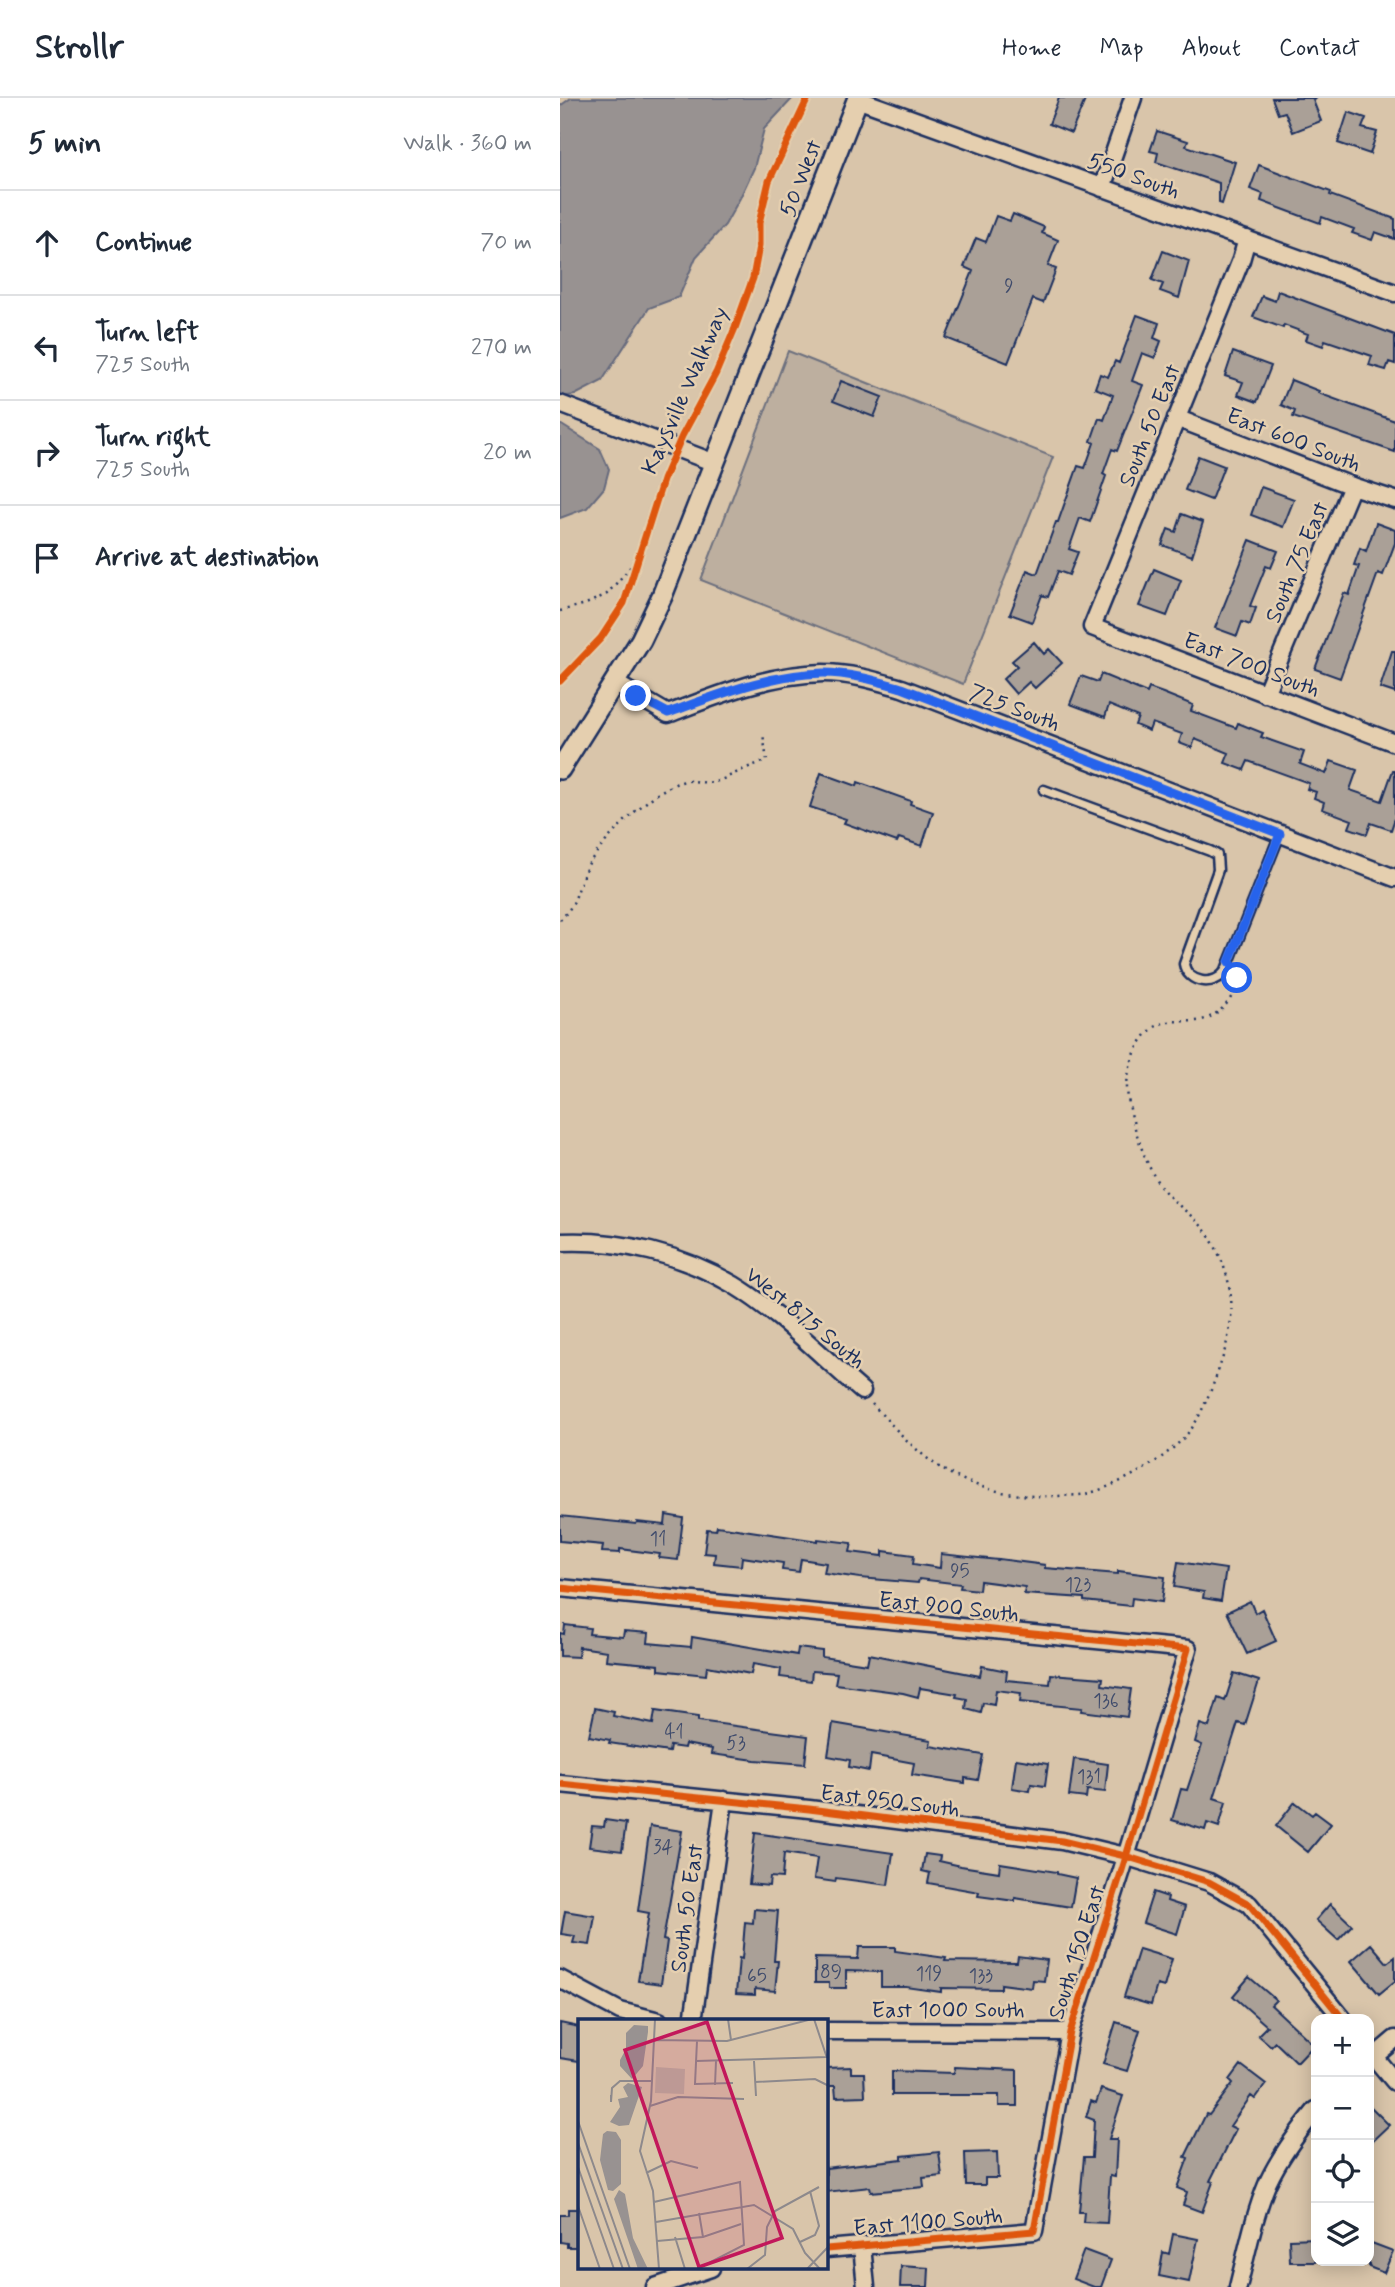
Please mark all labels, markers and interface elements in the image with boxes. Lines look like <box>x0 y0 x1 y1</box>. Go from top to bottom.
text: Strollr <box>35 26 124 70</box>
text: Home <box>1002 33 1062 64</box>
text: Map <box>1100 33 1144 64</box>
text: About <box>1182 33 1241 64</box>
text: Contact <box>1279 33 1360 64</box>
text: 5 min <box>28 124 102 163</box>
text: Walk · 360 m <box>403 129 532 159</box>
street label: 50 West <box>773 136 830 222</box>
street label: 550 South <box>1083 146 1184 207</box>
icon: ahead <box>28 224 66 262</box>
text: Continue <box>95 226 192 260</box>
text: 70 m <box>480 228 532 258</box>
house number: 9 <box>1004 274 1014 299</box>
street label: Kaysville Walkway <box>635 302 736 479</box>
text: Turn left <box>95 316 199 350</box>
icon: left <box>28 329 66 367</box>
text: 270 m <box>471 333 532 363</box>
text: 725 South <box>95 350 190 380</box>
street label: South 50 East <box>1113 360 1189 492</box>
street label: East 600 South <box>1222 401 1365 480</box>
text: Turn right <box>95 421 211 455</box>
icon: right <box>28 434 66 472</box>
text: 20 m <box>483 438 532 468</box>
text: 725 South <box>95 455 190 485</box>
street label: South 75 East <box>1259 497 1337 628</box>
icon: arrive <box>28 539 66 577</box>
text: Arrive at destination <box>95 541 319 575</box>
street label: East 700 South <box>1179 626 1324 706</box>
street label: 725 South <box>965 678 1064 740</box>
route end <box>620 680 651 711</box>
route start <box>1221 962 1252 993</box>
street label: West 875 South <box>738 1261 871 1376</box>
house number: 11 <box>650 1527 666 1552</box>
house number: 95 <box>950 1559 970 1584</box>
house number: 123 <box>1065 1573 1091 1598</box>
street label: East 900 South <box>877 1586 1021 1630</box>
house number: 136 <box>1093 1689 1119 1714</box>
house number: 41 <box>664 1720 684 1745</box>
house number: 53 <box>726 1731 746 1756</box>
house number: 131 <box>1077 1765 1101 1790</box>
street label: East 950 South <box>818 1779 961 1825</box>
house number: 34 <box>653 1835 673 1860</box>
street label: South 50 East <box>664 1842 712 1975</box>
street label: South 150 East <box>1042 1882 1114 2024</box>
house number: 89 <box>820 1960 842 1985</box>
house number: 119 <box>916 1962 942 1987</box>
house number: 65 <box>747 1964 767 1989</box>
house number: 133 <box>969 1964 993 1989</box>
street label: East 1000 South <box>871 1996 1025 2026</box>
map controls <box>1311 2014 1374 2266</box>
button: + <box>1311 2014 1374 2077</box>
inset map <box>578 2019 828 2270</box>
button: − <box>1311 2077 1374 2140</box>
button: locate <box>1311 2140 1374 2203</box>
street label: East 1100 South <box>852 2202 1004 2244</box>
button: layers <box>1311 2203 1374 2266</box>

